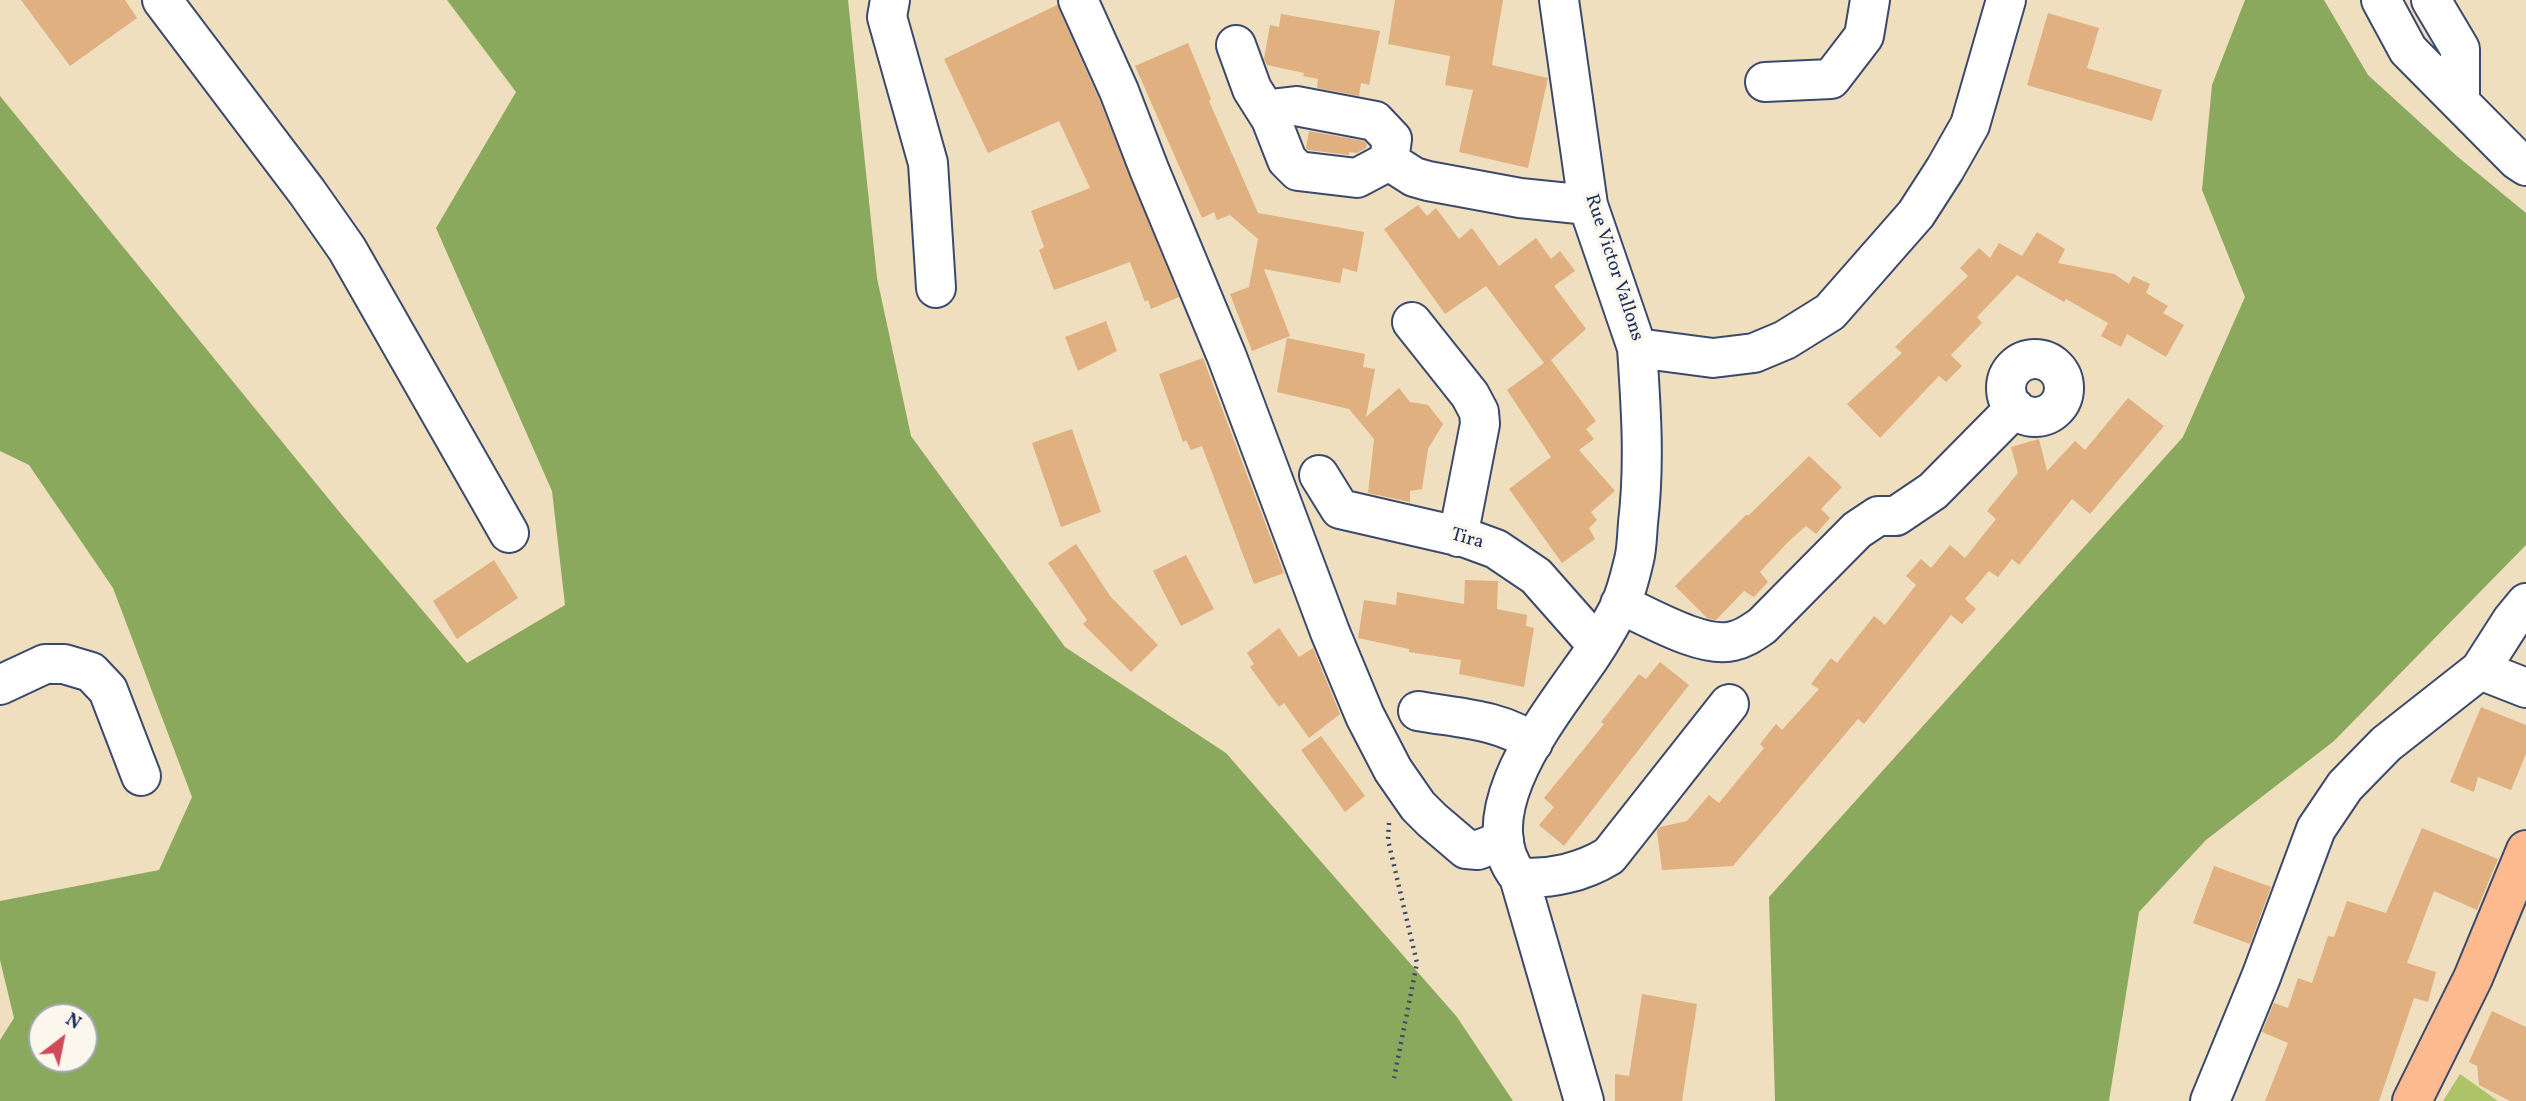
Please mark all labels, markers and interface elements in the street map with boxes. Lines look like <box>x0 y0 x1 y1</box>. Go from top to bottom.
street label: Rue Victor Vallons <box>1579 192 1647 344</box>
street label: Tira <box>1448 524 1486 556</box>
north arrow <box>28 1003 98 1073</box>
text: N <box>60 1007 86 1037</box>

